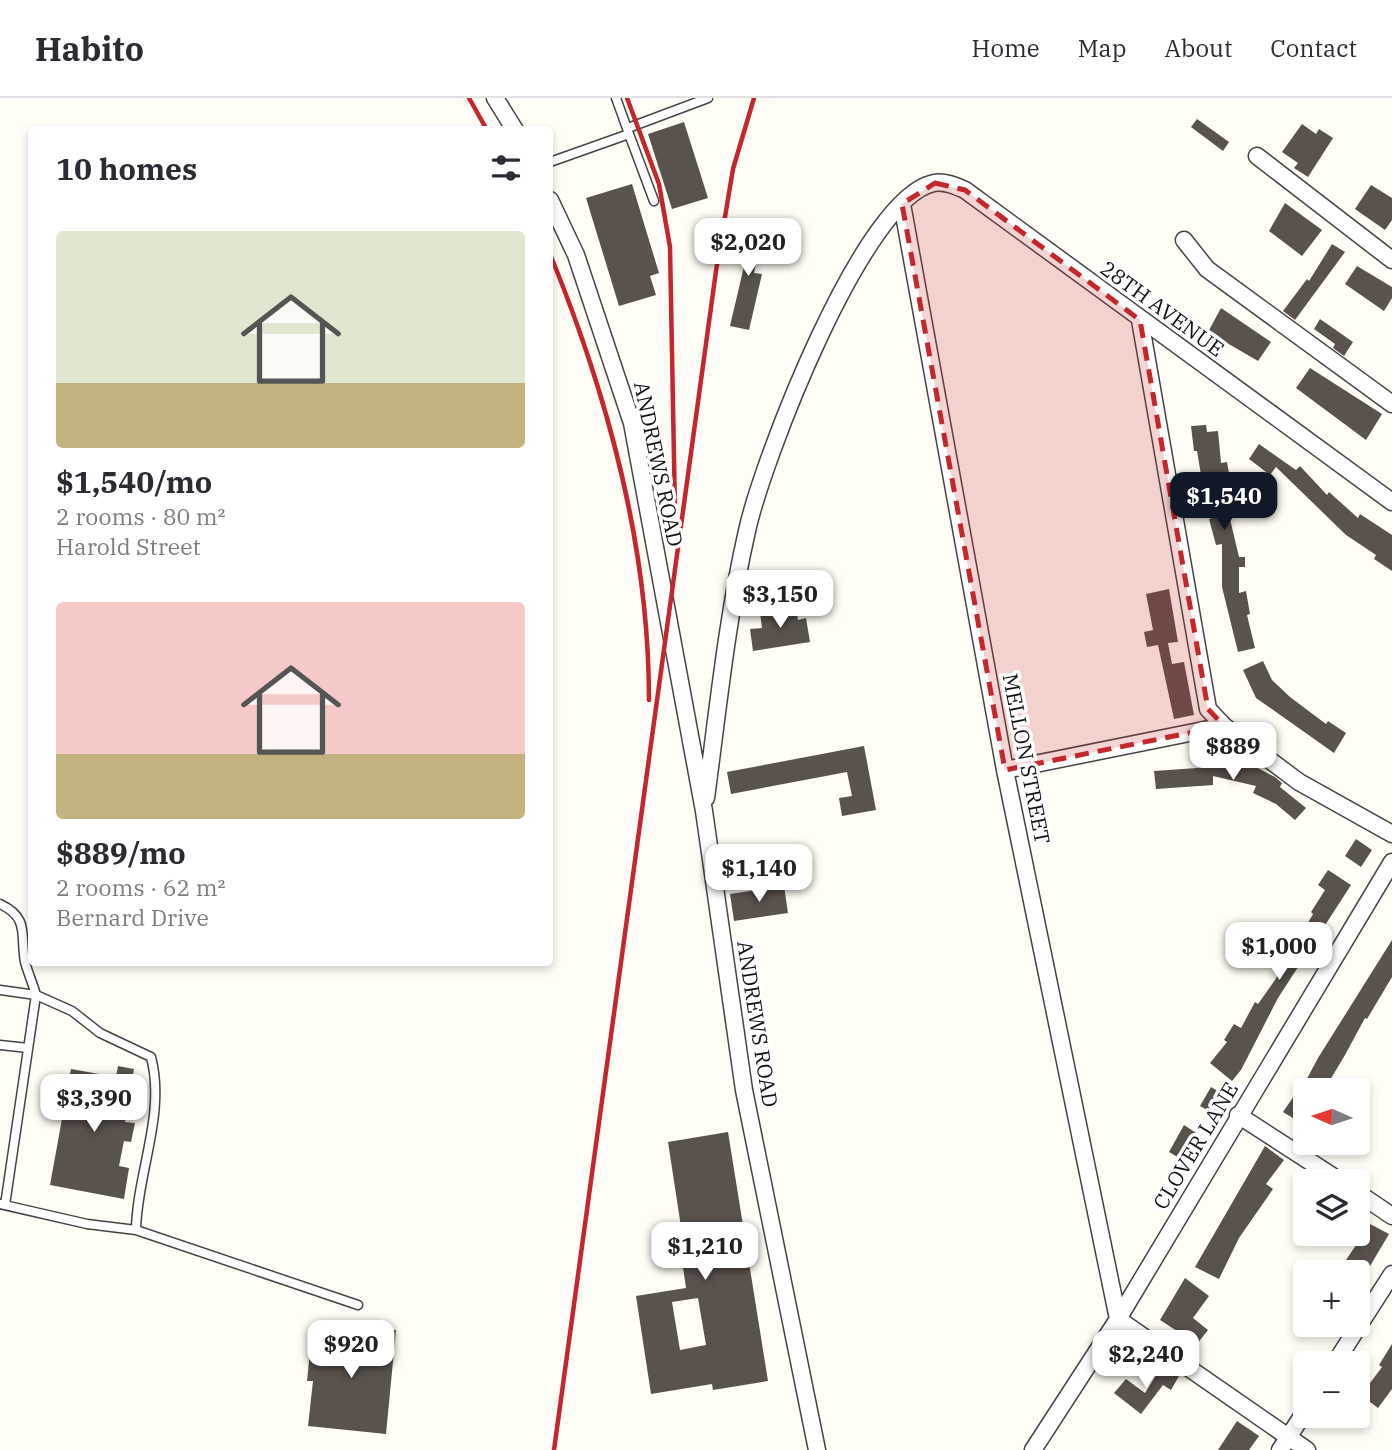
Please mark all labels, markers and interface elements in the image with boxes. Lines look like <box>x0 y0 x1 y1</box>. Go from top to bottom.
text: Habito <box>35 27 144 70</box>
text: Home <box>972 32 1040 64</box>
text: Map <box>1078 32 1126 64</box>
text: About <box>1164 32 1232 64</box>
text: Contact <box>1270 32 1357 64</box>
text: 10 homes <box>56 149 197 188</box>
icon: filters <box>487 149 525 187</box>
pin: $2,020 <box>691 218 805 278</box>
text: $2,020 <box>710 226 786 256</box>
street label: 28TH AVENUE <box>1095 254 1230 363</box>
icon: home <box>228 276 354 402</box>
street label: ANDREWS ROAD <box>628 379 690 549</box>
text: $1,540/mo <box>56 462 212 501</box>
pin: $1,540 <box>1167 472 1281 532</box>
text: $1,540 <box>1186 480 1262 510</box>
text: 2 rooms · 80 m² <box>56 501 226 531</box>
text: Harold Street <box>56 531 201 561</box>
pin: $3,150 <box>723 570 837 630</box>
text: $3,150 <box>742 578 818 608</box>
icon: home <box>228 647 354 773</box>
street label: MELLON STREET <box>997 671 1057 846</box>
pin: $889 <box>1192 722 1274 782</box>
text: $889 <box>1205 730 1261 760</box>
text: $889/mo <box>56 833 186 872</box>
pin: $1,140 <box>702 844 816 904</box>
text: $1,140 <box>721 852 797 882</box>
text: 2 rooms · 62 m² <box>56 872 226 902</box>
text: Bernard Drive <box>56 902 209 932</box>
pin: $1,000 <box>1222 922 1336 982</box>
text: $1,000 <box>1241 930 1317 960</box>
street label: ANDREWS ROAD <box>731 939 785 1109</box>
pin: $3,390 <box>37 1074 151 1134</box>
street label: CLOVER LANE <box>1146 1077 1244 1214</box>
north arrow <box>1293 1078 1370 1155</box>
map controls <box>1293 1078 1370 1428</box>
text: $3,390 <box>56 1082 132 1112</box>
button: layers <box>1293 1169 1370 1246</box>
pin: $1,210 <box>648 1222 762 1282</box>
text: $1,210 <box>667 1230 743 1260</box>
button: + <box>1293 1260 1370 1337</box>
pin: $920 <box>310 1320 392 1380</box>
text: $920 <box>323 1328 379 1358</box>
pin: $2,240 <box>1089 1330 1203 1390</box>
text: $2,240 <box>1108 1338 1184 1368</box>
button: − <box>1293 1351 1370 1428</box>

